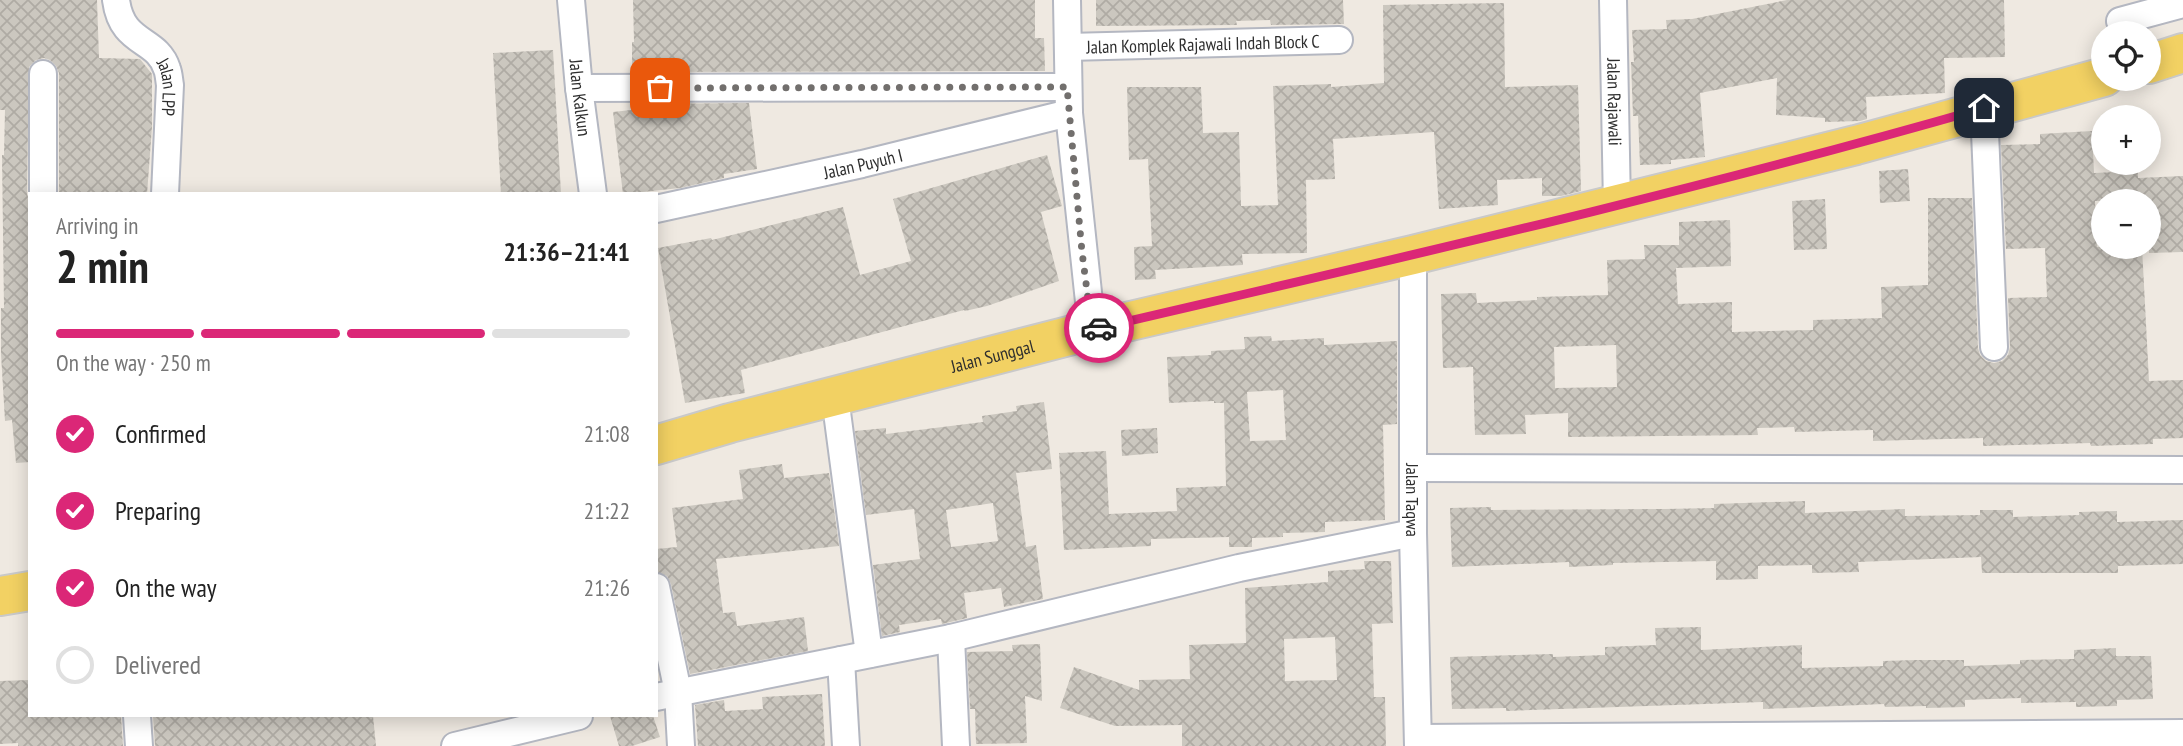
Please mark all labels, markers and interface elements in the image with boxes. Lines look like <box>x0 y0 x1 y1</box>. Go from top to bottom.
map controls <box>2091 21 2161 259</box>
button: locate <box>2091 21 2161 91</box>
street label: Jalan Komplek Rajawali Indah Block C <box>1085 29 1320 58</box>
street label: Jalan LPP <box>152 52 182 117</box>
street label: Jalan Kalkun <box>565 57 597 137</box>
street label: Jalan Rajawali <box>1603 57 1627 146</box>
pin <box>630 58 690 118</box>
icon: bag <box>641 69 679 107</box>
pin <box>1954 78 2014 138</box>
icon: home <box>1965 89 2003 127</box>
button: + <box>2091 105 2161 175</box>
street label: Jalan Puyuh I <box>820 143 905 184</box>
button: − <box>2091 189 2161 259</box>
text: Arriving in <box>56 211 138 240</box>
text: 21:36–21:41 <box>503 235 630 268</box>
text: 2 min <box>56 236 149 296</box>
courier <box>1064 293 1134 363</box>
icon: car <box>1080 309 1118 347</box>
street label: Jalan Sunggal <box>947 334 1037 378</box>
text: On the way · 250 m <box>56 348 211 377</box>
icon: check <box>56 415 94 453</box>
text: Confirmed <box>115 417 206 450</box>
text: 21:08 <box>584 419 630 448</box>
street label: Jalan Taqwa <box>1401 462 1425 537</box>
icon: check <box>56 492 94 530</box>
text: Preparing <box>115 494 201 527</box>
text: 21:22 <box>584 496 630 525</box>
icon: check <box>56 569 94 607</box>
text: On the way <box>115 571 217 604</box>
text: 21:26 <box>584 573 630 602</box>
text: Delivered <box>115 648 201 681</box>

